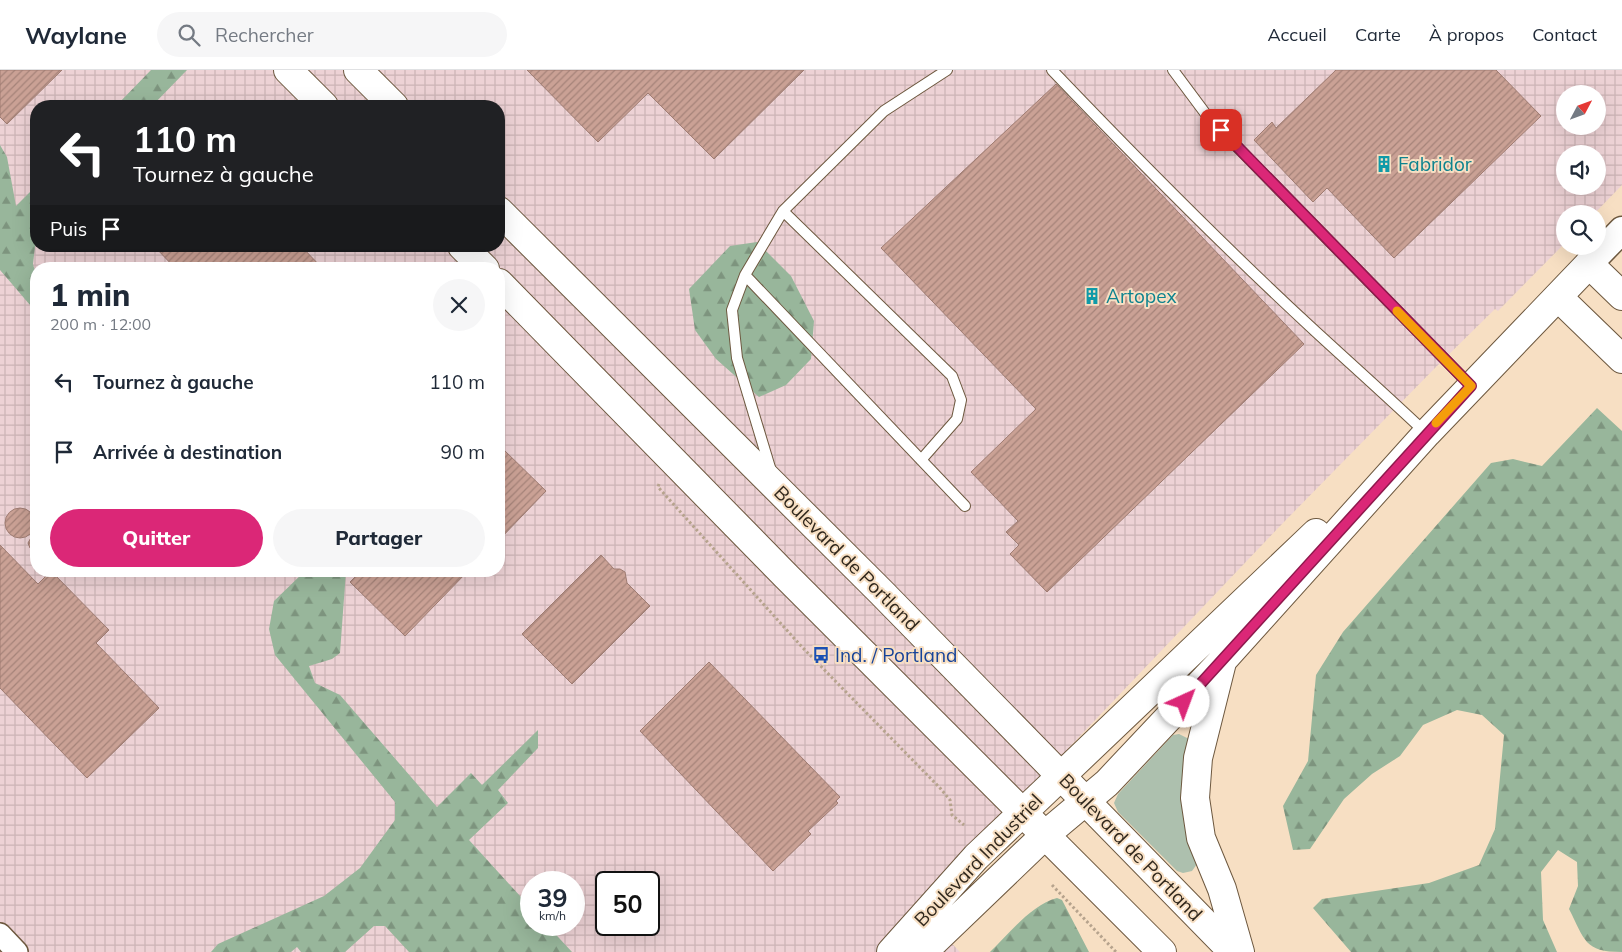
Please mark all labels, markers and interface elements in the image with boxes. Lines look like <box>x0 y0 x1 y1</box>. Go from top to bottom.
search box <box>157 12 507 57</box>
text: Waylane <box>25 20 127 50</box>
icon: search <box>175 21 203 49</box>
text: Rechercher <box>215 23 314 47</box>
text: Accueil <box>1267 23 1327 46</box>
text: Carte <box>1355 23 1401 46</box>
text: À propos <box>1429 23 1504 46</box>
text: Contact <box>1532 23 1597 46</box>
north arrow <box>1556 85 1606 135</box>
map controls <box>1556 85 1606 255</box>
pin <box>1200 109 1242 151</box>
icon: arrive <box>1207 116 1235 144</box>
text: 110 m <box>133 117 237 161</box>
icon: left <box>50 120 115 185</box>
button: sound <box>1556 145 1606 195</box>
place label: Fabridor <box>1398 152 1472 176</box>
building icon: Fabridor <box>1374 154 1394 174</box>
text: Tournez à gauche <box>133 160 314 188</box>
button: search <box>1556 205 1606 255</box>
icon: arrive <box>97 215 125 243</box>
text: Puis <box>50 217 87 241</box>
text: 1 min <box>50 276 130 314</box>
button: close <box>433 279 485 331</box>
place label: Artopex <box>1106 284 1177 308</box>
building icon: Artopex <box>1082 286 1102 306</box>
text: 200 m · 12:00 <box>50 314 151 334</box>
icon: left <box>50 368 78 396</box>
text: Tournez à gauche <box>93 370 254 394</box>
text: 110 m <box>429 370 485 394</box>
icon: arrive <box>50 438 78 466</box>
text: Arrivée à destination <box>93 440 282 464</box>
text: 90 m <box>441 440 485 464</box>
street label: Boulevard de Portland <box>769 480 925 636</box>
button: Quitter <box>50 509 263 567</box>
button: Partager <box>273 509 485 567</box>
place label: Ind. / Portland <box>835 643 957 667</box>
bus stop icon: Ind. / Portland <box>811 645 831 665</box>
position arrow <box>1157 675 1209 727</box>
street label: Boulevard de Portland <box>1054 768 1208 926</box>
street label: Boulevard Industriel <box>909 789 1047 931</box>
speed limit sign: 50 <box>595 871 660 936</box>
text: 39 <box>537 882 568 913</box>
text: km/h <box>539 908 566 923</box>

